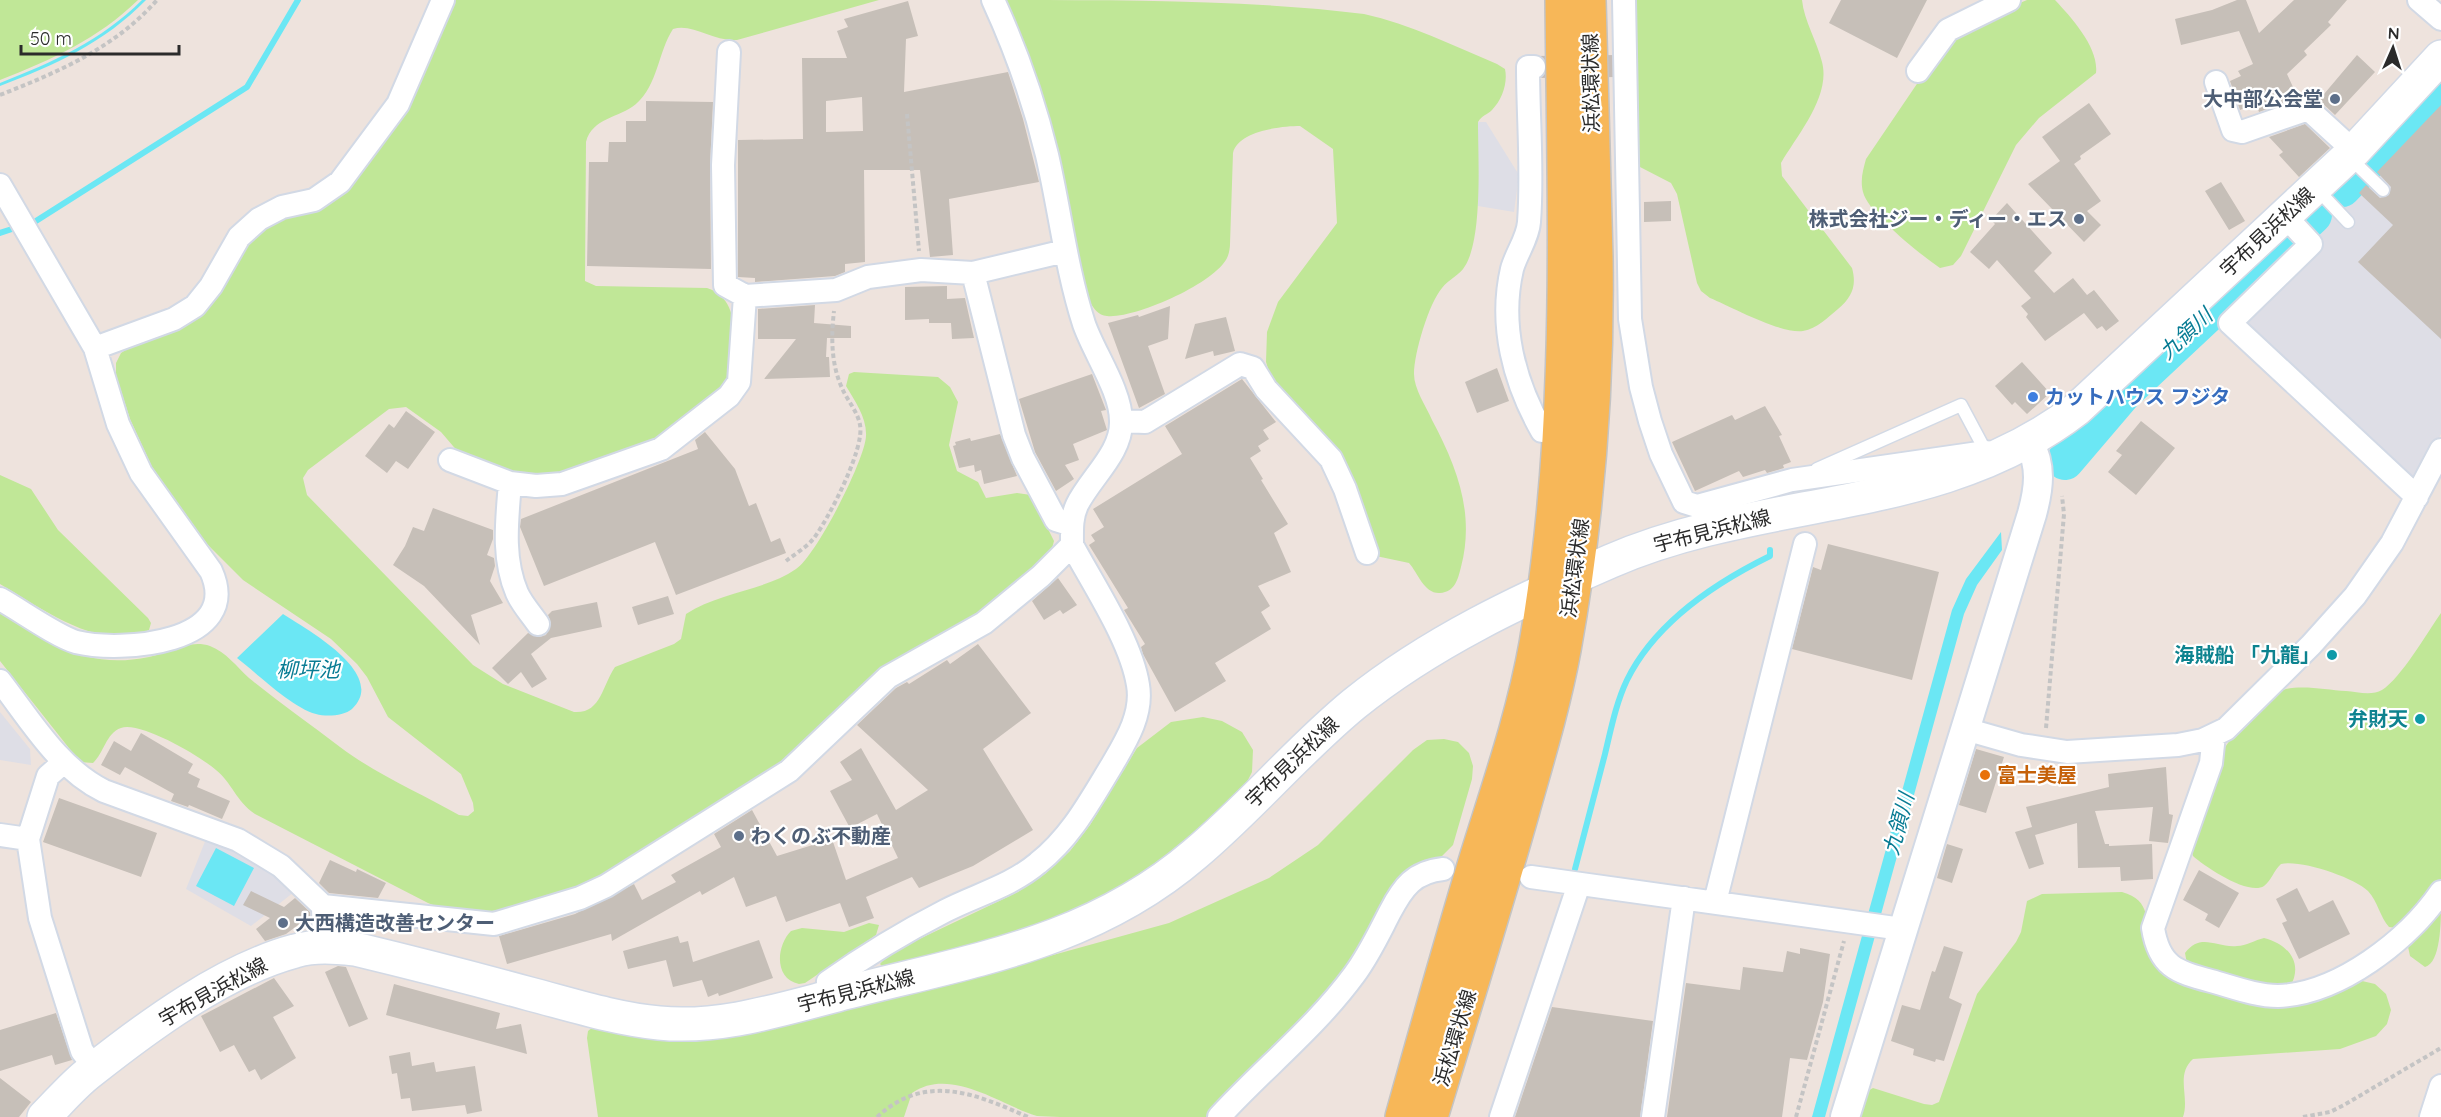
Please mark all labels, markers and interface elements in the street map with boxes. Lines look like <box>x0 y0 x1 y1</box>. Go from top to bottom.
scale bar <box>21 18 178 56</box>
north arrow <box>2363 18 2423 78</box>
text: N <box>2387 23 2400 43</box>
text: 50 m <box>30 27 72 50</box>
street label: 浜松環状線 <box>1577 33 1604 133</box>
place label: 大中部公会堂 <box>2203 86 2323 111</box>
marker: 大中部公会堂 <box>2328 92 2342 106</box>
street label: 宇布見浜松線 <box>2214 182 2319 282</box>
place label: 株式会社ジー・ディー・エス <box>1808 206 2067 231</box>
marker: 株式会社ジー・ディー・エス <box>2072 212 2086 226</box>
water label: 九領川 <box>2153 301 2219 364</box>
place label: カットハウス フジタ <box>2045 384 2230 409</box>
marker: カットハウス フジタ <box>2026 390 2040 404</box>
street label: 宇布見浜松線 <box>1651 504 1773 557</box>
street label: 浜松環状線 <box>1555 517 1594 619</box>
place label: 海賊船 「九龍」 <box>2174 642 2320 667</box>
marker: 海賊船 「九龍」 <box>2325 648 2339 662</box>
water label: 柳坪池 <box>277 656 341 682</box>
place label: 弁財天 <box>2348 706 2408 731</box>
street label: 宇布見浜松線 <box>1240 711 1343 812</box>
marker: 弁財天 <box>2413 712 2427 726</box>
place label: 富士美屋 <box>1997 762 2077 787</box>
marker: 富士美屋 <box>1978 768 1992 782</box>
water label: 九領川 <box>1877 788 1919 858</box>
place label: わくのぶ不動産 <box>751 823 891 848</box>
marker: わくのぶ不動産 <box>732 829 746 843</box>
place label: 大西構造改善センター <box>295 910 495 935</box>
marker: 大西構造改善センター <box>276 916 290 930</box>
street label: 宇布見浜松線 <box>154 952 271 1032</box>
street label: 宇布見浜松線 <box>795 964 917 1017</box>
street label: 浜松環状線 <box>1428 986 1481 1089</box>

